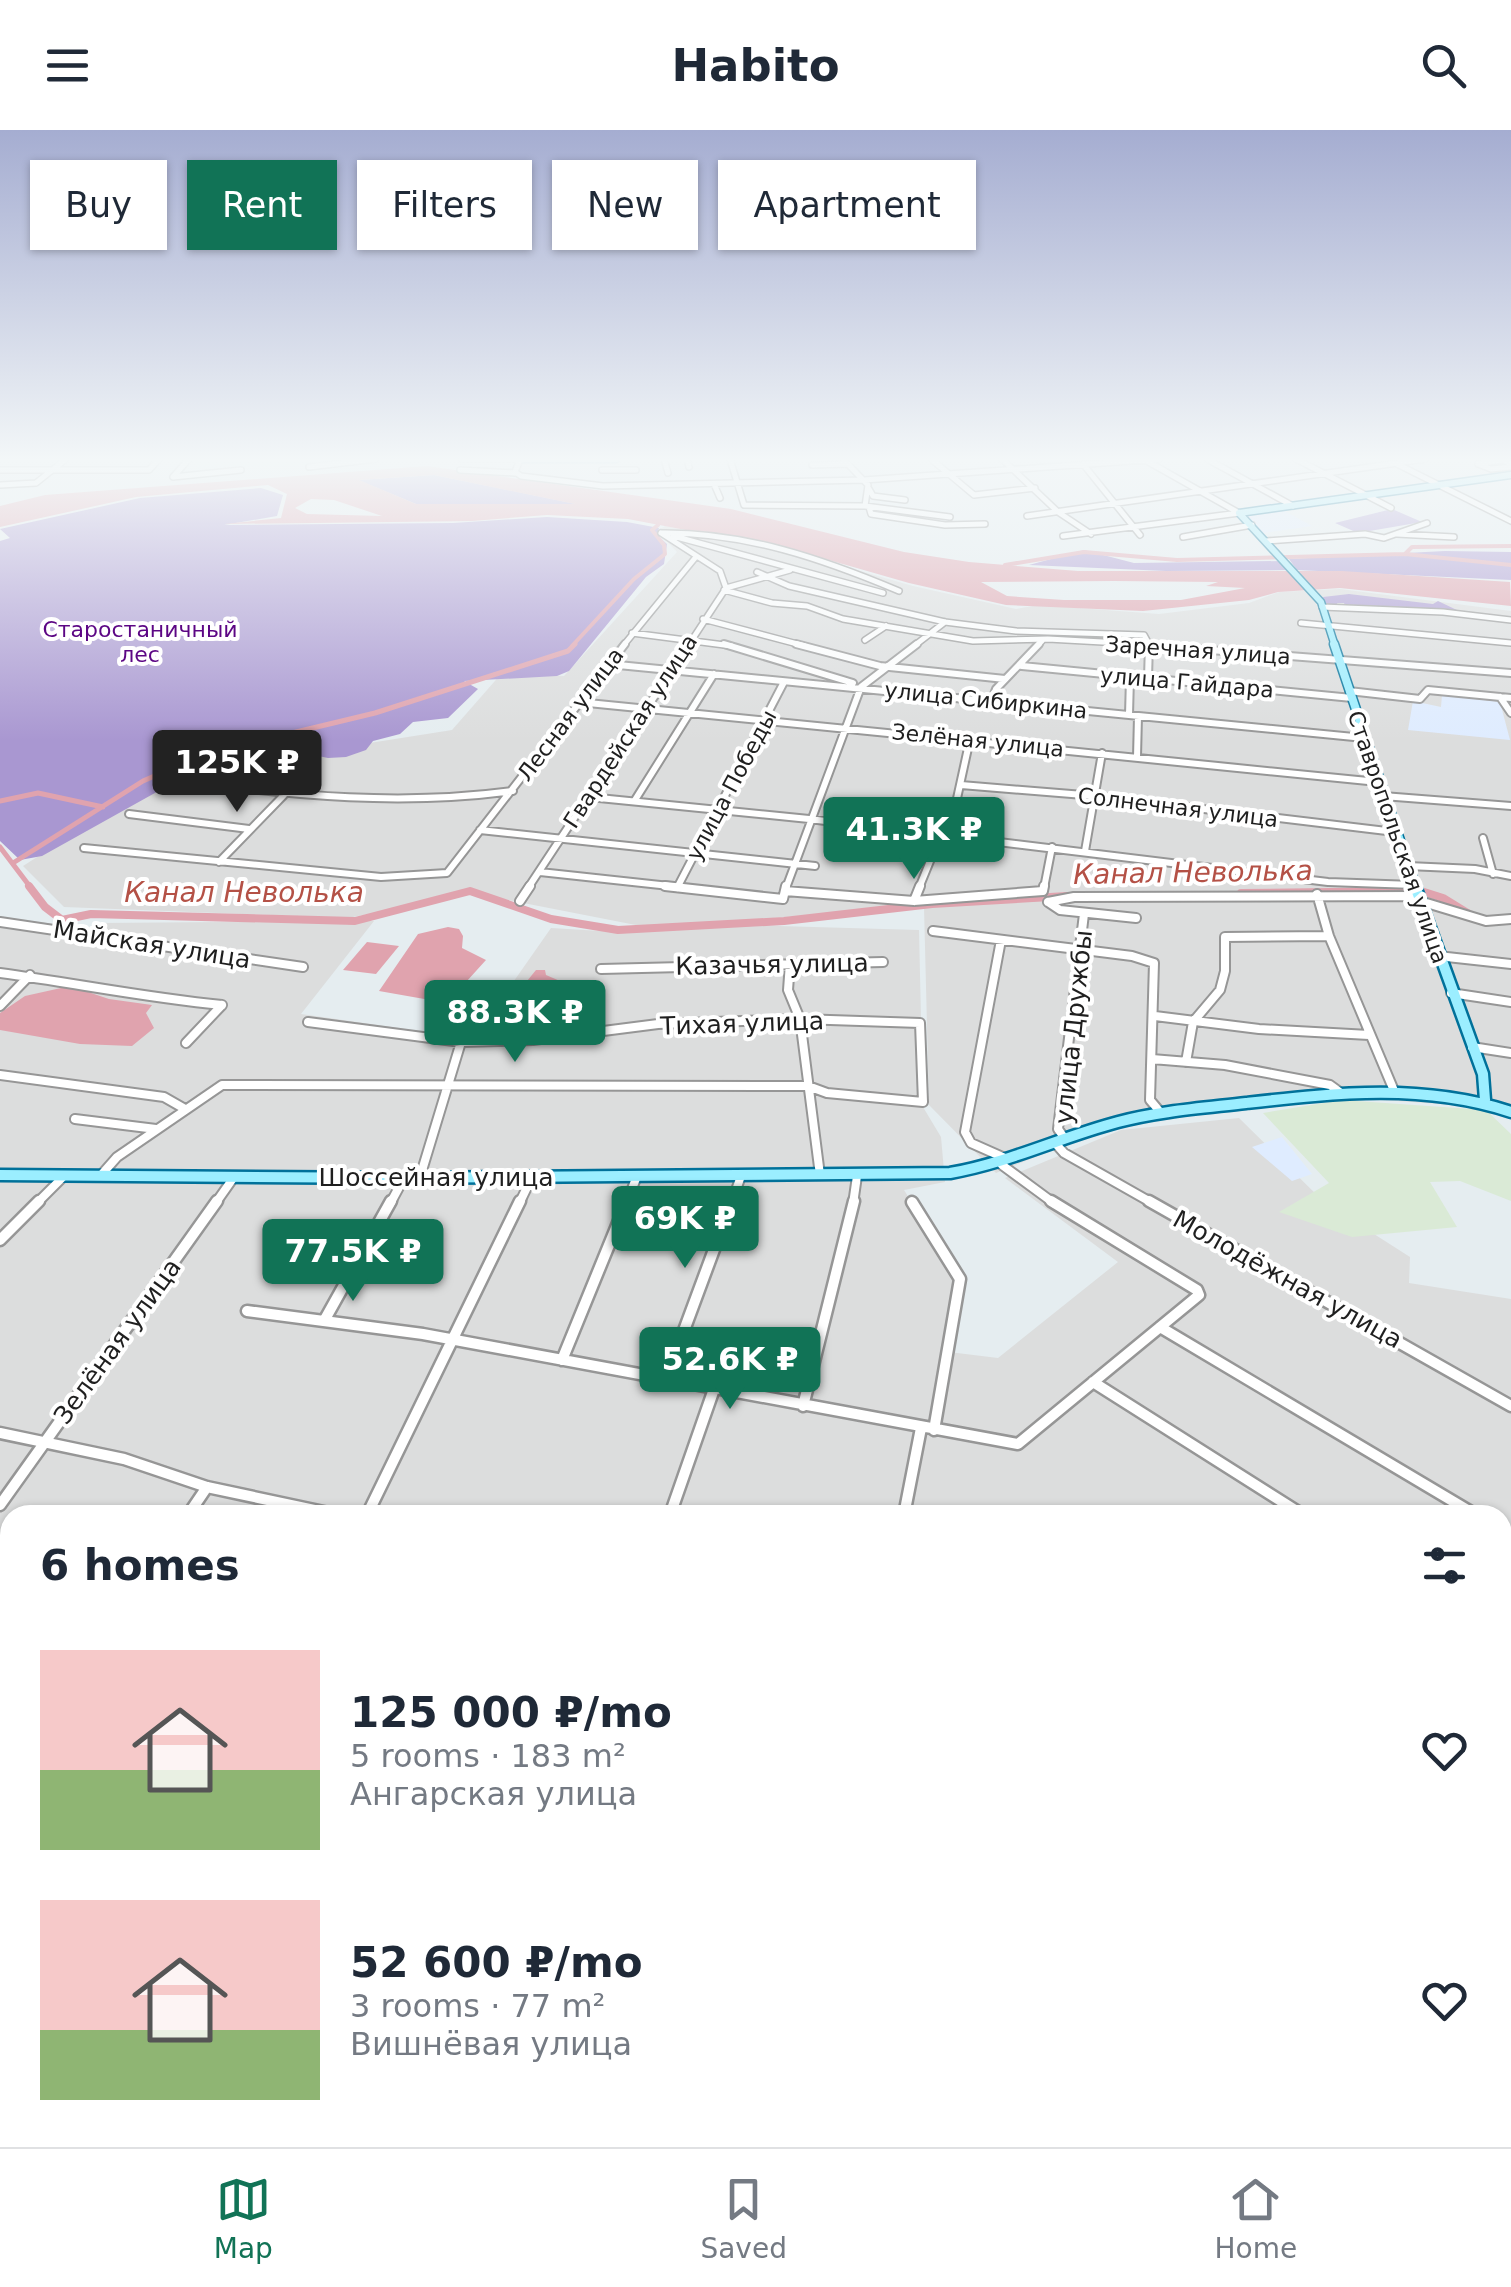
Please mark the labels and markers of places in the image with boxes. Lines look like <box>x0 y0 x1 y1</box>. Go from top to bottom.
pin: 125K ₽ <box>156 730 318 815</box>
pin: 41.3K ₽ <box>822 797 1006 882</box>
pin: 88.3K ₽ <box>423 980 607 1065</box>
pin: 69K ₽ <box>615 1186 755 1271</box>
pin: 77.5K ₽ <box>261 1219 445 1304</box>
pin: 52.6K ₽ <box>638 1327 822 1412</box>

